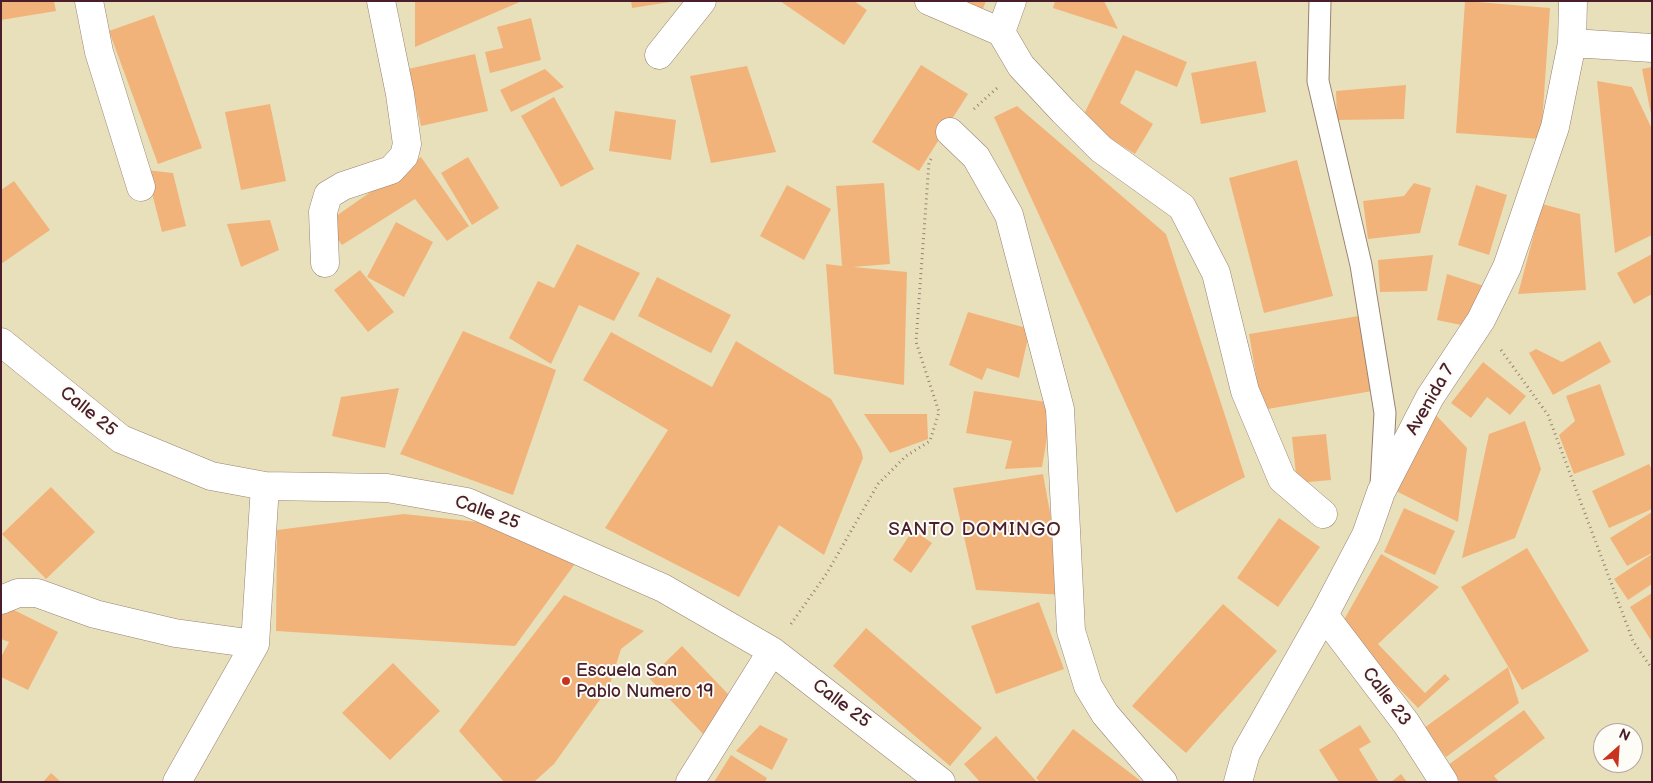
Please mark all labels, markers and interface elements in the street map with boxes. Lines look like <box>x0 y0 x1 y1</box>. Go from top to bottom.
street label: Avenida 7 <box>1402 361 1460 439</box>
street label: Calle 25 <box>55 382 121 442</box>
street label: Calle 25 <box>452 491 522 535</box>
district label: SANTO DOMINGO <box>887 519 1063 541</box>
place label: Escuela San Pablo Numero 19 <box>576 660 714 702</box>
street label: Calle 23 <box>1357 663 1415 731</box>
marker: Escuela San Pablo Numero 19 <box>560 675 572 687</box>
street label: Calle 25 <box>808 675 874 733</box>
north arrow <box>1593 723 1643 773</box>
text: N <box>1616 725 1633 745</box>

